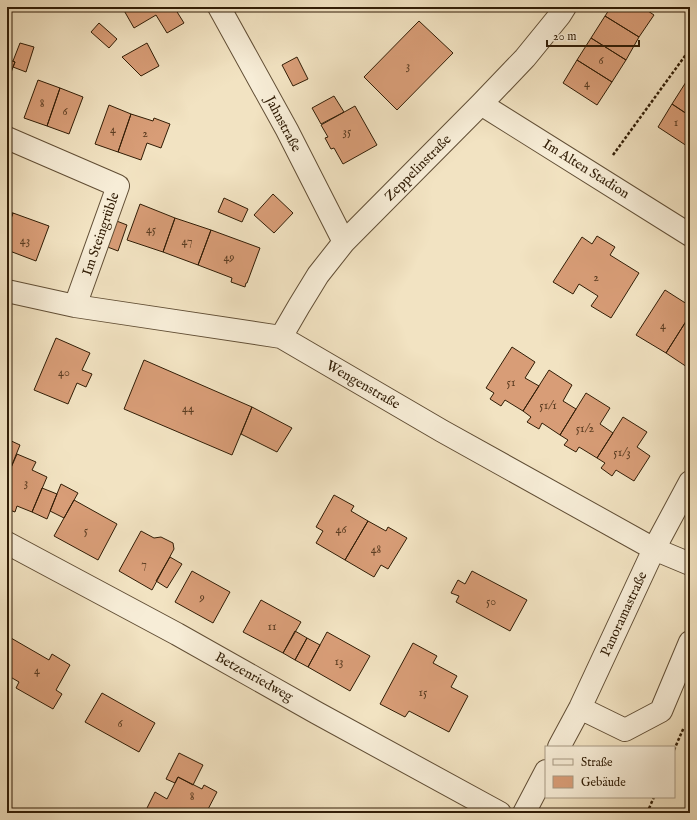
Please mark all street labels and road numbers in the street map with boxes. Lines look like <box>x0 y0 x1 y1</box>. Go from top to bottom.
street label: Jahnstraße <box>260 91 306 156</box>
street label: Zeppelinstraße <box>381 130 456 205</box>
street label: Im Alten Stadion <box>539 135 633 203</box>
street label: Im Steingrüble <box>78 189 124 278</box>
street label: Wengenstraße <box>323 357 404 414</box>
street label: Panoramastraße <box>596 568 652 659</box>
street label: Betzenriedweg <box>212 648 297 706</box>

